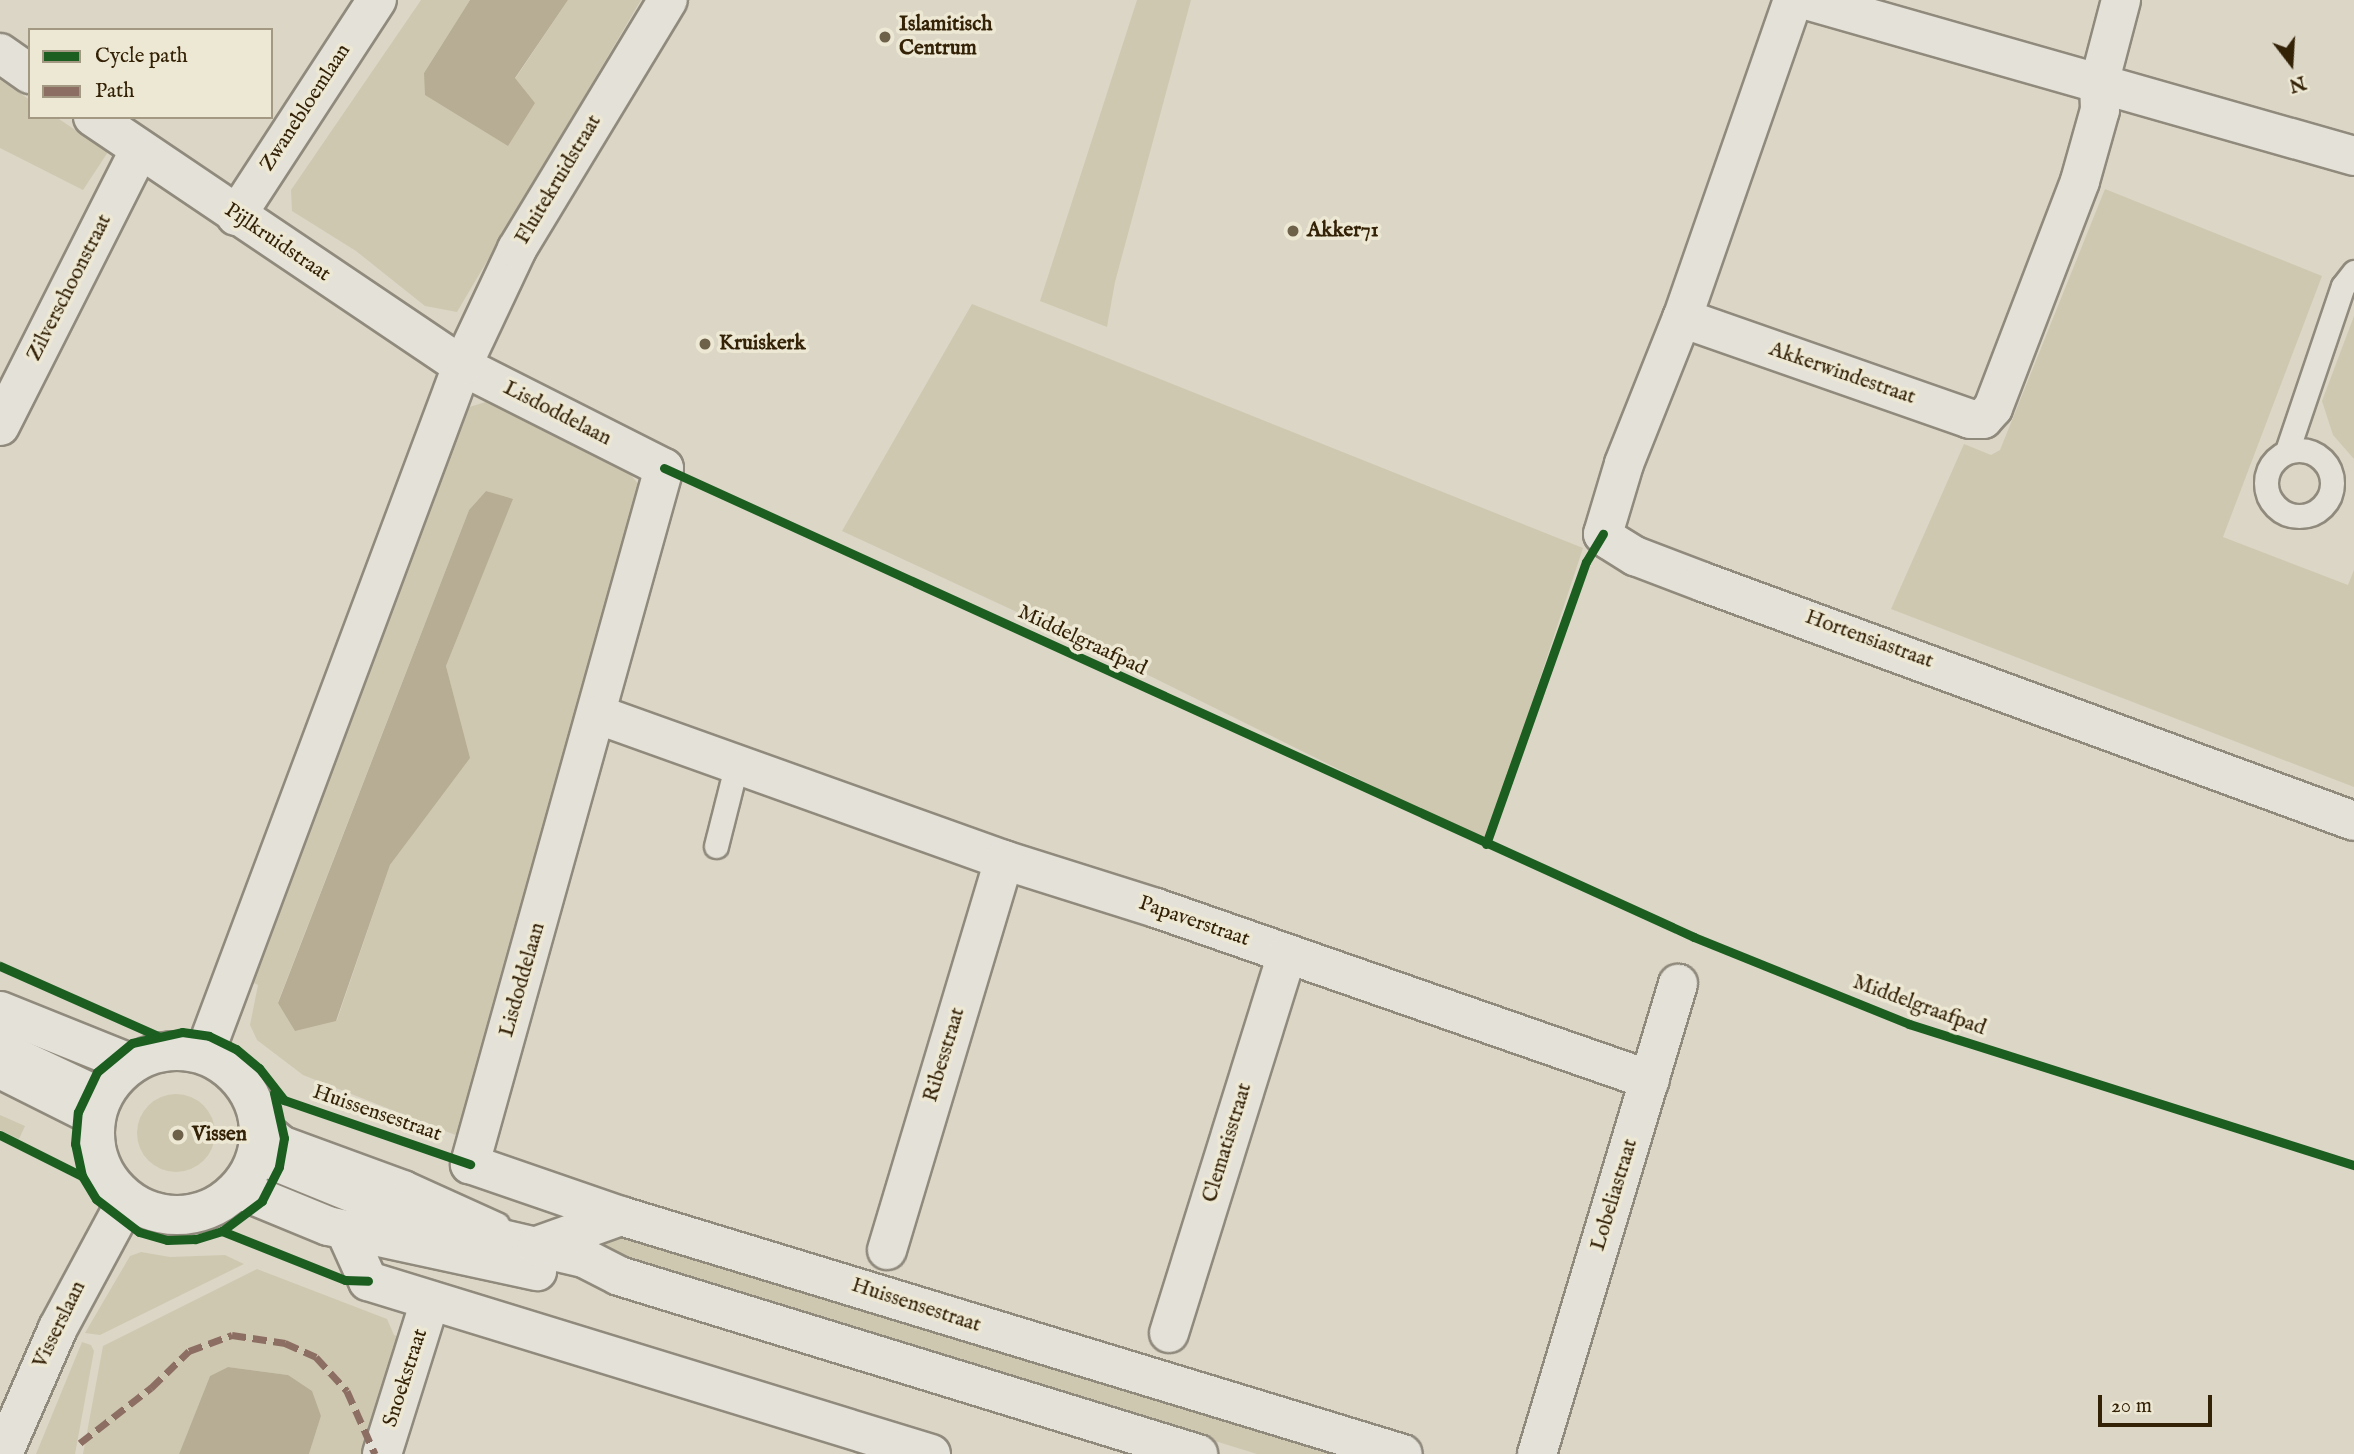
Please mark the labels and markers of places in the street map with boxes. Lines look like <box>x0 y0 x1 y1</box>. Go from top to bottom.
place label: Islamitisch Centrum <box>899 12 992 62</box>
marker: Islamitisch Centrum <box>877 29 893 45</box>
place label: Akker71 <box>1307 218 1379 244</box>
marker: Akker71 <box>1285 223 1301 239</box>
place label: Kruiskerk <box>719 331 805 357</box>
marker: Kruiskerk <box>697 336 713 352</box>
place label: Vissen <box>192 1122 247 1148</box>
marker: Vissen <box>170 1127 186 1143</box>

